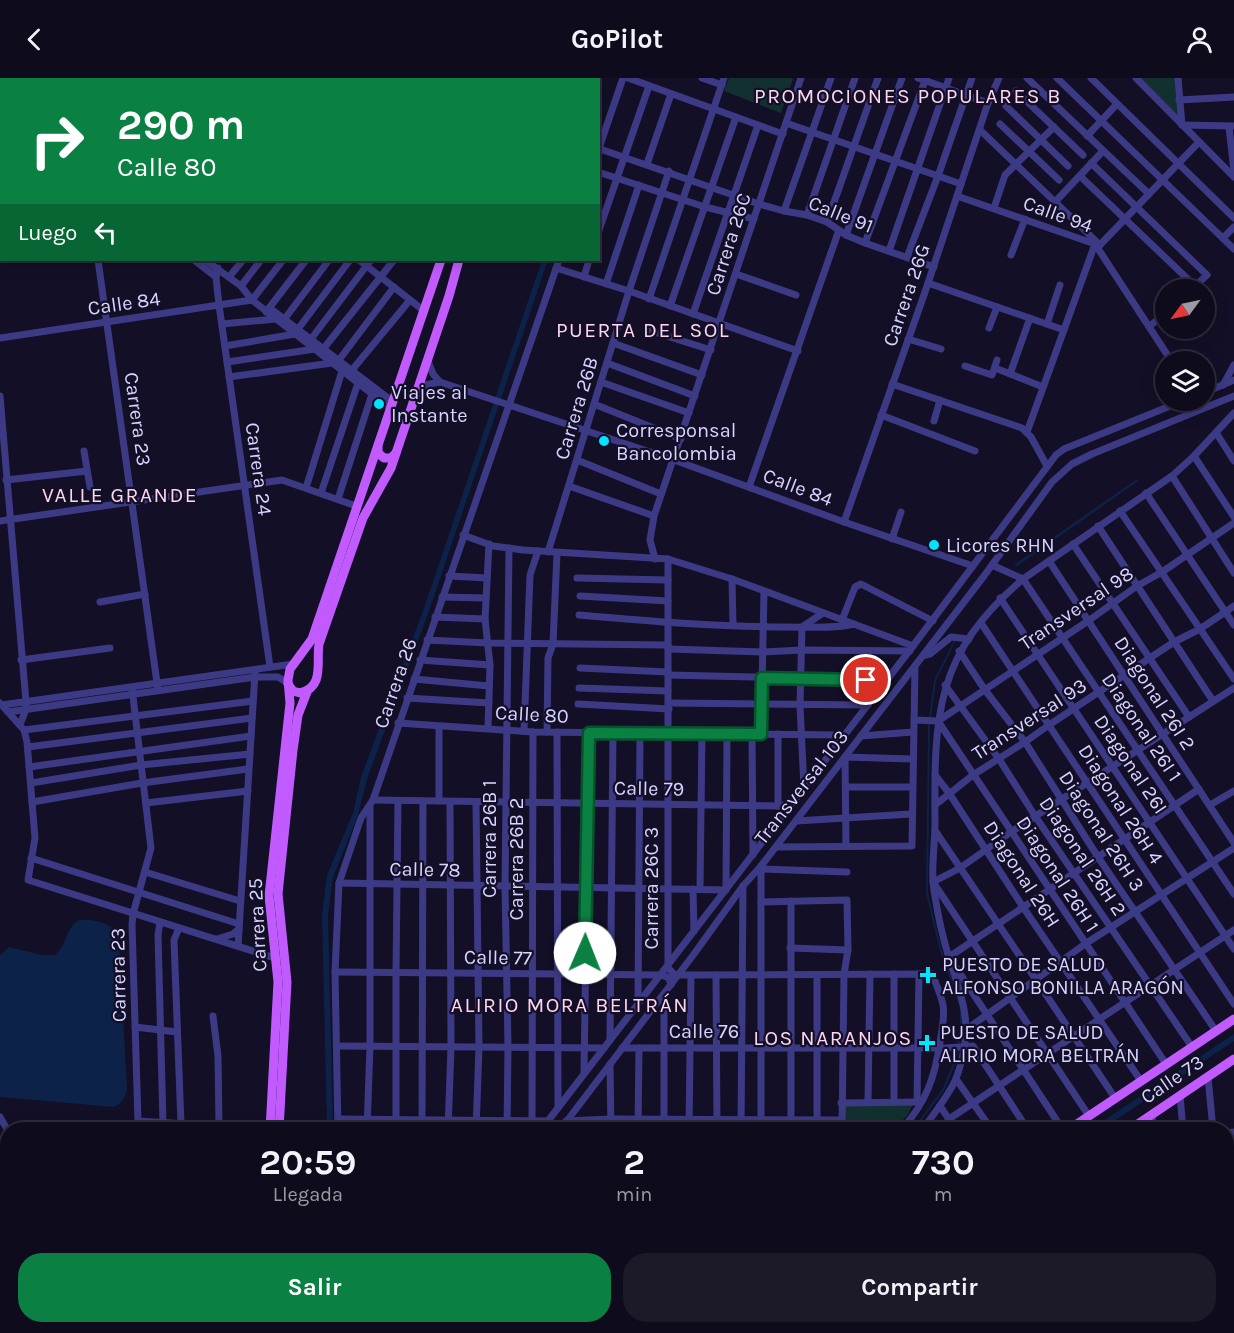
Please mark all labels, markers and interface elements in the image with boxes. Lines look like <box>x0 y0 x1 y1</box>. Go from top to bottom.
icon: back <box>18 23 51 56</box>
text: GoPilot <box>571 23 663 55</box>
icon: person <box>1183 23 1216 56</box>
district label: PROMOCIONES POPULARES B <box>754 84 1062 108</box>
text: 290 m <box>117 100 245 150</box>
icon: right <box>18 102 96 180</box>
text: Calle 80 <box>117 151 216 183</box>
street label: Carrera 26C <box>701 190 756 298</box>
street label: Calle 91 <box>805 191 877 238</box>
street label: Calle 94 <box>1020 191 1096 238</box>
icon: left <box>89 216 122 249</box>
text: Luego <box>18 220 77 246</box>
street label: Carrera 26G <box>878 241 935 349</box>
north arrow <box>1155 279 1215 339</box>
map controls <box>1155 279 1215 411</box>
street label: Calle 84 <box>86 287 162 320</box>
district label: PUERTA DEL SOL <box>556 318 730 342</box>
button: layers <box>1155 351 1215 411</box>
street label: Carrera 26B <box>550 354 603 462</box>
street label: Carrera 23 <box>120 371 155 467</box>
place label: Viajes al Instante <box>391 381 468 427</box>
marker: Viajes al Instante <box>372 397 386 411</box>
place label: Corresponsal Bancolombia <box>616 419 737 465</box>
street label: Carrera 24 <box>241 421 276 517</box>
marker: Corresponsal Bancolombia <box>597 434 611 448</box>
street label: Calle 84 <box>760 464 836 511</box>
district label: VALLE GRANDE <box>42 483 198 507</box>
place label: Licores RHN <box>946 534 1055 557</box>
marker: Licores RHN <box>927 538 941 552</box>
street label: Transversal 98 <box>1015 562 1138 655</box>
street label: Diagonal 26I 2 <box>1109 632 1200 754</box>
street label: Carrera 26 <box>369 635 422 731</box>
pin <box>840 654 891 705</box>
icon: arrive <box>849 663 882 696</box>
street label: Diagonal 26I 1 <box>1097 668 1187 786</box>
street label: Transversal 93 <box>968 674 1091 765</box>
street label: Calle 80 <box>495 701 569 728</box>
street label: Diagonal 26I <box>1089 710 1173 818</box>
street label: Transversal 103 <box>750 725 853 849</box>
street label: Diagonal 26H 4 <box>1073 740 1168 868</box>
street label: Diagonal 26H 3 <box>1054 767 1149 896</box>
street label: Calle 79 <box>614 776 684 801</box>
street label: Carrera 26B 1 <box>478 780 501 898</box>
street label: Diagonal 26H 2 <box>1034 792 1131 920</box>
street label: Carrera 26B 2 <box>505 798 528 920</box>
street label: Diagonal 26H 1 <box>1012 812 1104 937</box>
street label: Diagonal 26H <box>979 817 1065 932</box>
street label: Carrera 26C 3 <box>640 827 663 949</box>
street label: Calle 78 <box>389 857 461 882</box>
street label: Carrera 25 <box>244 877 271 972</box>
position arrow <box>553 921 617 985</box>
street label: Carrera 23 <box>106 928 131 1022</box>
street label: Calle 77 <box>464 945 533 970</box>
place label: PUESTO DE SALUD ALFONSO BONILLA ARAGÓN <box>942 953 1184 999</box>
marker: PUESTO DE SALUD ALFONSO BONILLA ARAGÓN <box>919 966 937 984</box>
district label: ALIRIO MORA BELTRÁN <box>451 993 689 1017</box>
street label: Calle 76 <box>669 1020 739 1043</box>
place label: PUESTO DE SALUD ALIRIO MORA BELTRÁN <box>940 1021 1140 1067</box>
district label: LOS NARANJOS <box>753 1026 913 1050</box>
marker: PUESTO DE SALUD ALIRIO MORA BELTRÁN <box>918 1034 936 1052</box>
street label: Calle 73 <box>1137 1050 1208 1109</box>
text: 20:59 <box>259 1141 356 1183</box>
text: 2 <box>623 1141 645 1183</box>
text: 730 <box>912 1141 975 1183</box>
text: Llegada <box>273 1183 343 1206</box>
text: min <box>616 1183 652 1206</box>
text: m <box>934 1183 953 1206</box>
button: Salir <box>18 1253 611 1322</box>
button: Compartir <box>623 1253 1216 1322</box>

